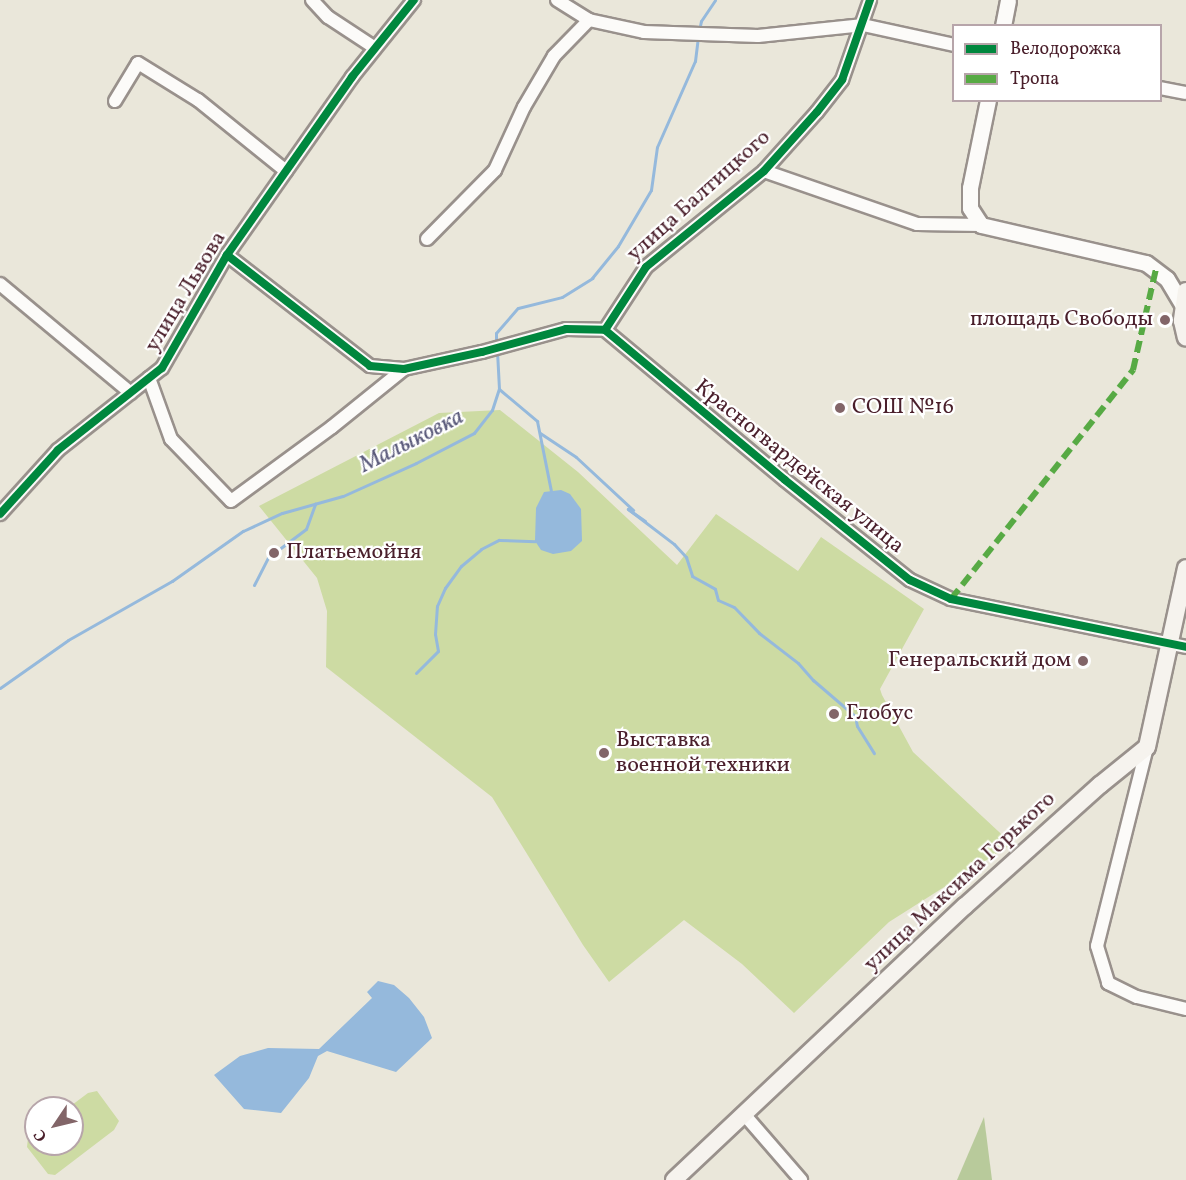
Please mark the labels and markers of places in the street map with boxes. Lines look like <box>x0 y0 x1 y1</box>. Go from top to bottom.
place label: площадь Свободы <box>970 307 1153 333</box>
marker: площадь Свободы <box>1158 313 1172 327</box>
place label: СОШ №16 <box>852 395 954 421</box>
marker: СОШ №16 <box>833 401 847 415</box>
place label: Платьемойня <box>286 540 421 566</box>
marker: Платьемойня <box>267 546 281 560</box>
place label: Генеральский дом <box>888 648 1071 674</box>
marker: Генеральский дом <box>1076 654 1090 668</box>
place label: Глобус <box>846 701 913 727</box>
marker: Глобус <box>827 707 841 721</box>
place label: Выставка военной техники <box>616 727 791 778</box>
marker: Выставка военной техники <box>597 746 611 760</box>

